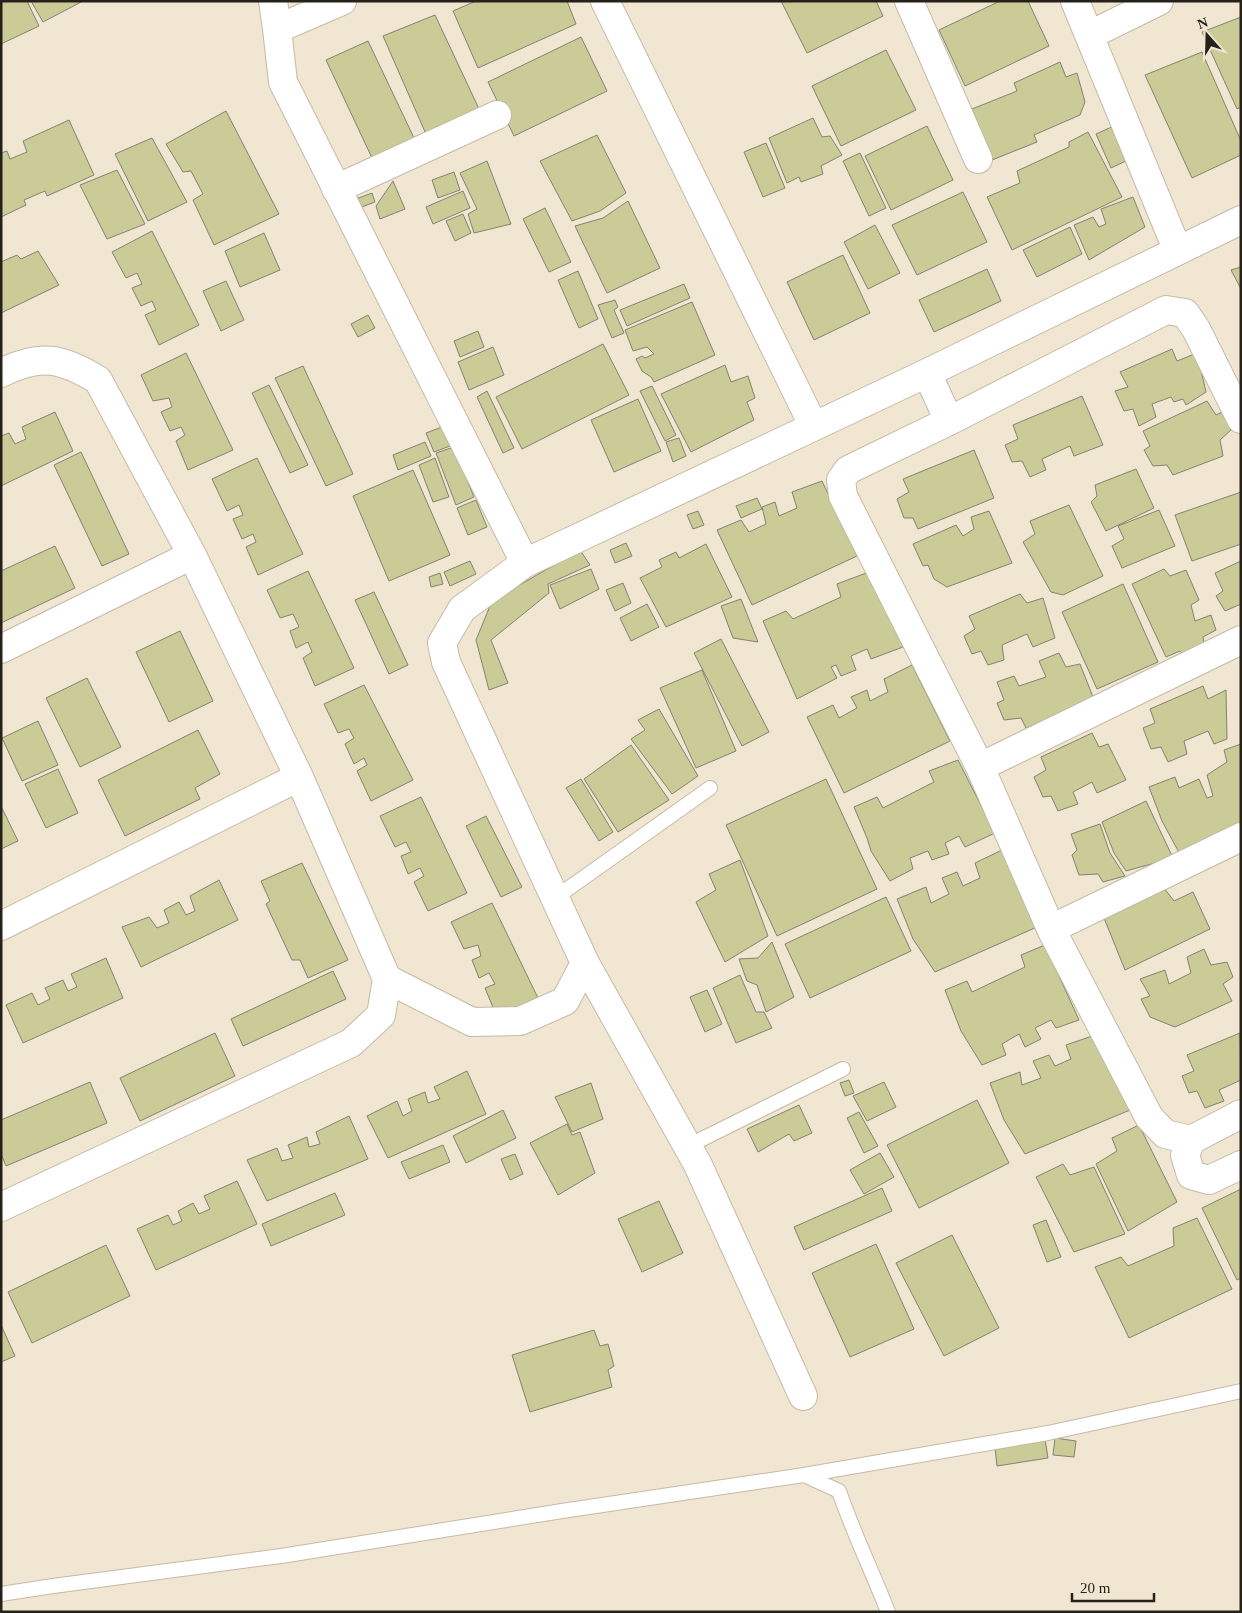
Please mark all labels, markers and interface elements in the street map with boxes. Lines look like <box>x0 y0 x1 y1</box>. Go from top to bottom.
north arrow <box>1182 10 1232 60</box>
text: N <box>1195 14 1210 32</box>
scale bar <box>1072 1570 1154 1602</box>
text: 20 m <box>1080 1580 1111 1596</box>

